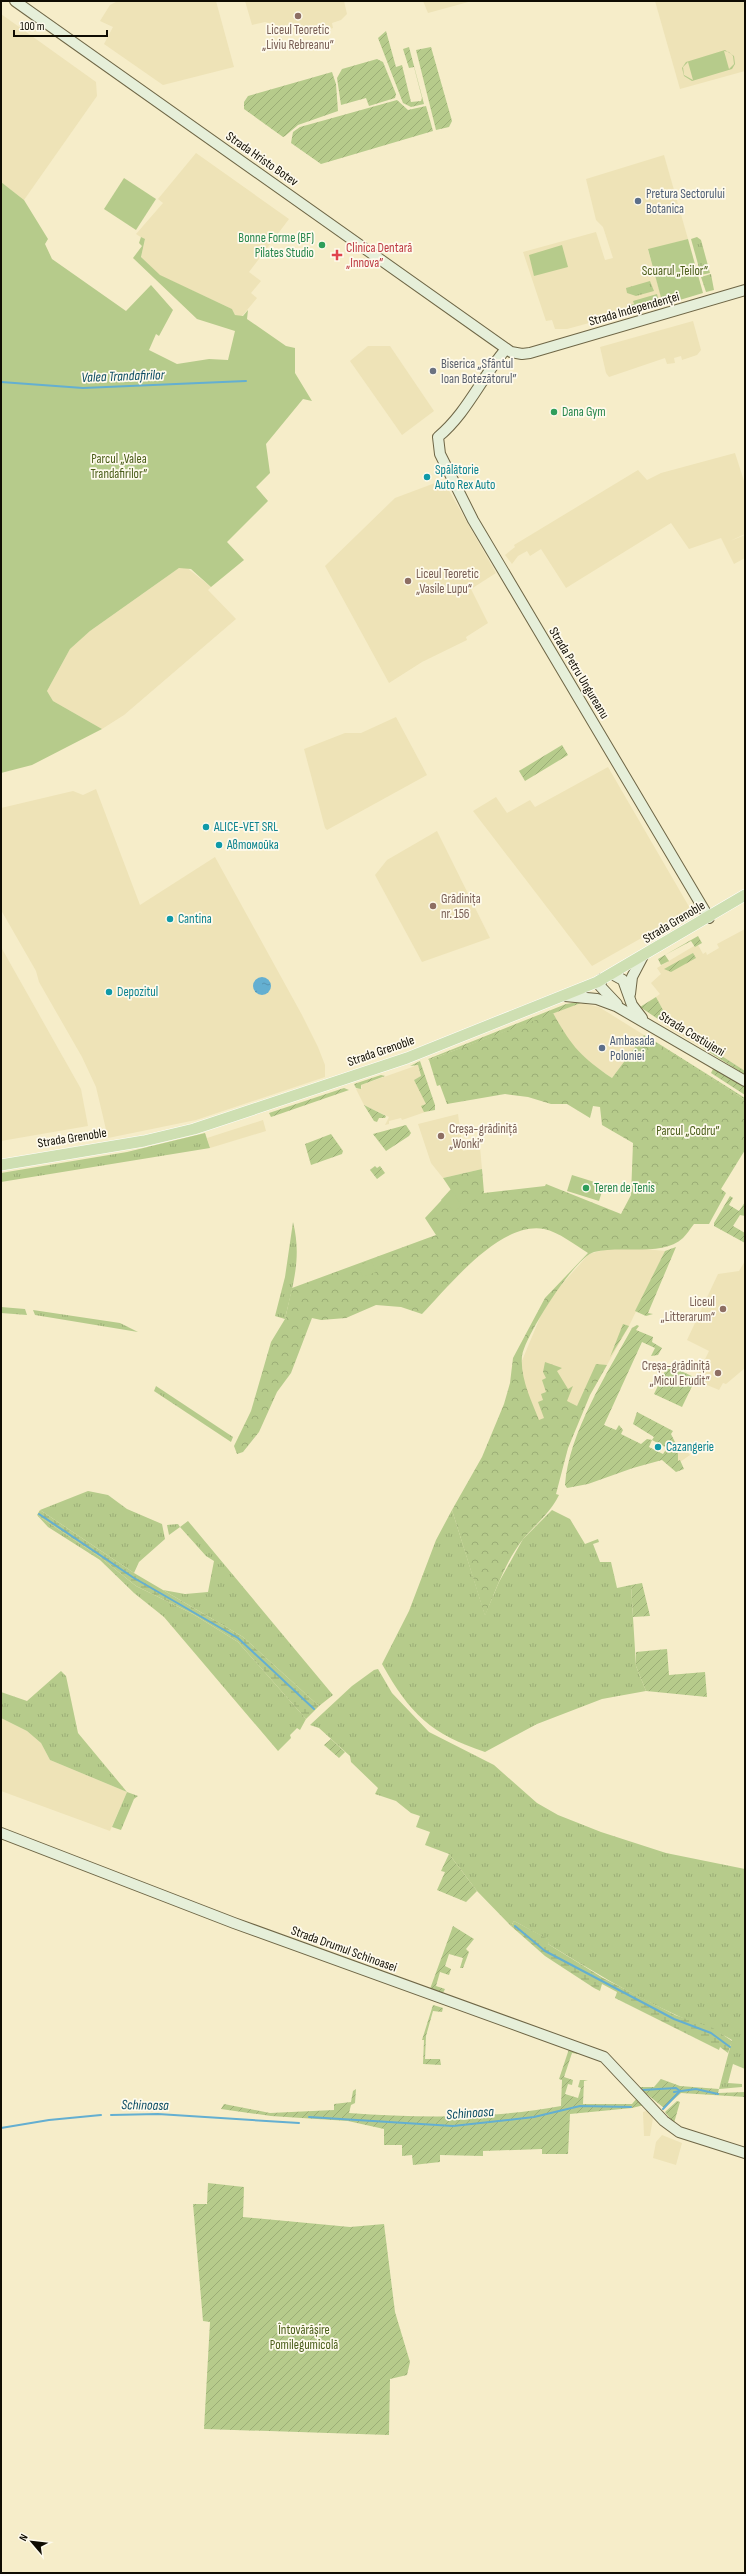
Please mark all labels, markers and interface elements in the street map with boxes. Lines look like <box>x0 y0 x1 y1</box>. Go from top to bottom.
marker: Liceul Teoretic „Liviu Rebreanu” <box>293 11 303 21</box>
scale bar <box>14 12 107 38</box>
text: 100 m <box>20 19 45 34</box>
place label: Liceul Teoretic „Liviu Rebreanu” <box>262 22 334 53</box>
street label: Strada Hristo Botev <box>223 128 301 190</box>
place label: Pretura Sectorului Botanica <box>646 186 725 217</box>
marker: Pretura Sectorului Botanica <box>633 196 643 206</box>
place label: Bonne Forme (BF) Pilates Studio <box>238 230 314 261</box>
marker: Bonne Forme (BF) Pilates Studio <box>317 240 327 250</box>
place label: Clinica Dentară „Innova” <box>346 240 412 271</box>
marker: Clinica Dentară „Innova” <box>331 249 343 261</box>
park label: Scuarul „Teilor” <box>642 263 708 279</box>
street label: Strada Independenței <box>587 288 681 330</box>
place label: Biserica „Sfântul Ioan Botezătorul” <box>441 356 517 387</box>
water label: Valea Trandafirilor <box>81 366 166 386</box>
marker: Biserica „Sfântul Ioan Botezătorul” <box>428 366 438 376</box>
place label: Dana Gym <box>562 404 606 420</box>
marker: Dana Gym <box>549 407 559 417</box>
park label: Parcul „Valea Trandafirilor” <box>91 451 147 482</box>
place label: Spălătorie Auto Rex Auto <box>434 462 496 493</box>
marker: Spălătorie Auto Rex Auto <box>422 472 432 482</box>
place label: Liceul Teoretic „Vasile Lupu“ <box>416 566 479 597</box>
marker: Liceul Teoretic „Vasile Lupu“ <box>403 576 413 586</box>
street label: Strada Petru Ungureanu <box>545 624 613 722</box>
place label: ALICE-VET SRL <box>213 819 278 835</box>
marker: ALICE-VET SRL <box>201 822 211 832</box>
place label: Автомойка <box>226 837 279 853</box>
marker: Автомойка <box>214 840 224 850</box>
place label: Grădinița nr. 156 <box>441 891 481 922</box>
street label: Strada Grenoble <box>640 897 708 947</box>
marker: Grădinița nr. 156 <box>428 901 438 911</box>
place label: Cantina <box>178 911 212 927</box>
marker: Cantina <box>165 914 175 924</box>
place label: Depozitul <box>117 984 158 1000</box>
marker: Depozitul <box>104 987 114 997</box>
street label: Strada Costiujeni <box>656 1008 728 1060</box>
street label: Strada Grenoble <box>345 1032 417 1070</box>
place label: Ambasada Poloniei <box>609 1033 655 1064</box>
marker: Ambasada Poloniei <box>597 1043 607 1053</box>
place label: Creșa-grădiniță „Wonki” <box>449 1121 517 1152</box>
park label: Parcul „Codru” <box>656 1123 720 1139</box>
street label: Strada Grenoble <box>36 1125 108 1151</box>
marker: Creșa-grădiniță „Wonki” <box>436 1131 446 1141</box>
place label: Teren de Tenis <box>594 1180 655 1196</box>
marker: Teren de Tenis <box>581 1183 591 1193</box>
place label: Liceul „Litterarum“ <box>661 1294 715 1325</box>
marker: Liceul „Litterarum“ <box>718 1304 728 1314</box>
place label: Creșa-grădiniță „Micul Erudit” <box>642 1358 710 1389</box>
marker: Creșa-grădiniță „Micul Erudit” <box>713 1368 723 1378</box>
place label: Cazangerie <box>666 1439 714 1455</box>
marker: Cazangerie <box>653 1442 663 1452</box>
street label: Strada Drumul Schinoasei <box>289 1922 399 1976</box>
water label: Schinoasa <box>121 2096 169 2114</box>
water label: Schinoasa <box>446 2103 495 2123</box>
park label: Întovărășire Pomilegumicolă <box>270 2322 338 2353</box>
north arrow <box>12 2522 52 2562</box>
text: N <box>16 2532 31 2543</box>

